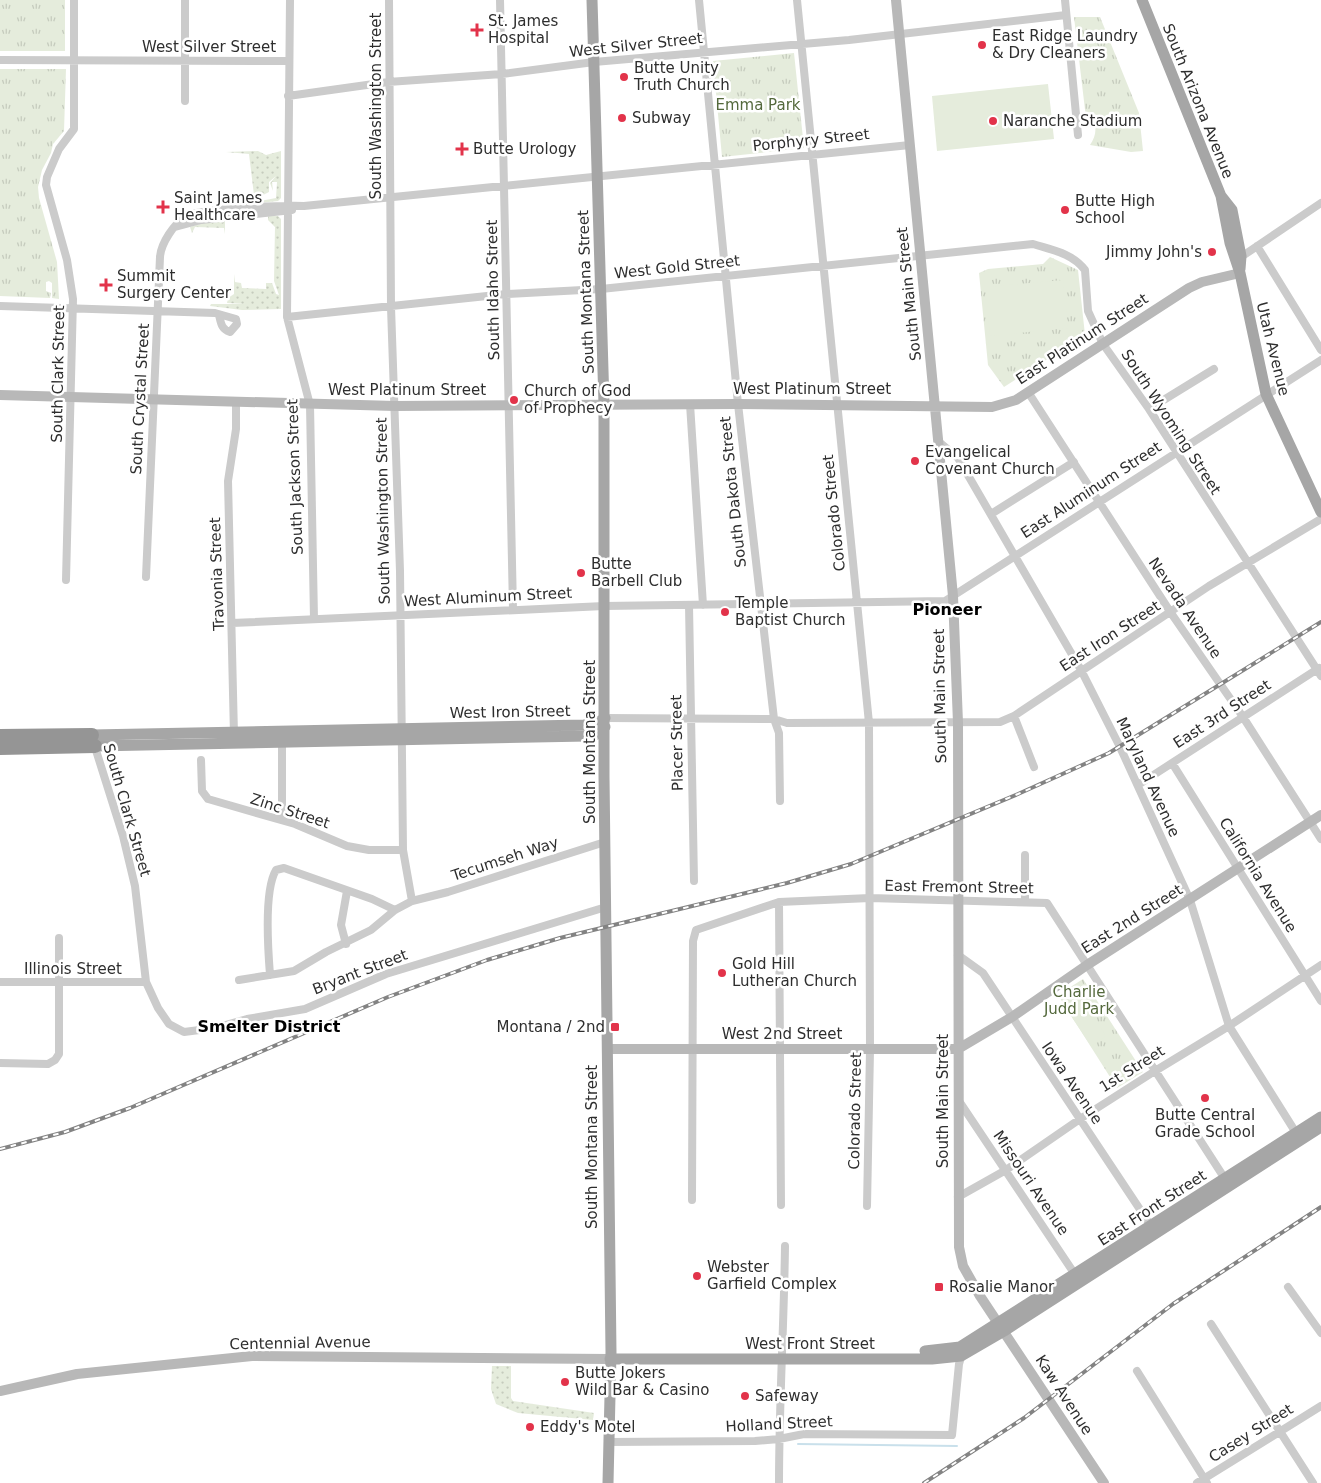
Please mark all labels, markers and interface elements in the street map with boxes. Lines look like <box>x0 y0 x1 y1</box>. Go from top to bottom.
street label: South Washington Street <box>367 12 385 199</box>
place label: St. James Hospital <box>488 12 558 47</box>
street label: South Arizona Avenue <box>1159 21 1237 181</box>
marker: St. James Hospital <box>470 23 484 37</box>
place label: East Ridge Laundry & Dry Cleaners <box>992 27 1138 62</box>
street label: West Silver Street <box>568 29 704 61</box>
street label: West Silver Street <box>142 38 276 56</box>
marker: East Ridge Laundry & Dry Cleaners <box>976 39 988 51</box>
place label: Butte Unity Truth Church <box>633 59 730 94</box>
marker: Butte Unity Truth Church <box>618 71 630 83</box>
park label: Emma Park <box>715 96 801 114</box>
place label: Subway <box>632 109 691 127</box>
marker: Subway <box>616 112 628 124</box>
place label: Naranche Stadium <box>1003 112 1142 130</box>
marker: Naranche Stadium <box>987 115 999 127</box>
street label: Porphyry Street <box>752 125 870 155</box>
place label: Butte Urology <box>473 140 576 158</box>
marker: Butte Urology <box>455 142 469 156</box>
place label: Saint James Healthcare <box>174 189 262 224</box>
place label: Butte High School <box>1075 192 1155 227</box>
marker: Saint James Healthcare <box>156 200 170 214</box>
marker: Butte High School <box>1059 204 1071 216</box>
street label: South Montana Street <box>574 210 598 374</box>
street label: South Idaho Street <box>483 219 503 360</box>
street label: South Main Street <box>893 226 925 362</box>
place label: Jimmy John's <box>1105 243 1202 261</box>
marker: Jimmy John's <box>1206 246 1218 258</box>
street label: West Gold Street <box>613 251 741 283</box>
place label: Summit Surgery Center <box>117 267 232 302</box>
marker: Summit Surgery Center <box>99 278 113 292</box>
street label: East Platinum Street <box>1013 290 1151 388</box>
street label: Utah Avenue <box>1253 300 1293 398</box>
street label: South Clark Street <box>48 305 68 443</box>
street label: South Crystal Street <box>127 323 153 475</box>
street label: South Wyoming Street <box>1117 346 1225 498</box>
street label: West Platinum Street <box>733 380 891 398</box>
street label: West Platinum Street <box>328 381 486 399</box>
place label: Church of God of Prophecy <box>524 382 631 417</box>
marker: Church of God of Prophecy <box>508 394 520 406</box>
street label: South Jackson Street <box>283 399 307 555</box>
street label: South Dakota Street <box>716 415 750 568</box>
street label: South Washington Street <box>372 417 394 605</box>
street label: East Aluminum Street <box>1017 438 1165 542</box>
place label: Evangelical Covenant Church <box>925 443 1055 478</box>
street label: Colorado Street <box>819 454 849 572</box>
marker: Evangelical Covenant Church <box>909 455 921 467</box>
street label: Travonia Street <box>206 517 228 632</box>
street label: Nevada Avenue <box>1145 554 1225 662</box>
place label: Butte Barbell Club <box>591 555 682 590</box>
marker: Butte Barbell Club <box>575 567 587 579</box>
street label: West Aluminum Street <box>403 584 573 610</box>
place label: Temple Baptist Church <box>734 594 846 629</box>
street label: East Iron Street <box>1056 597 1164 675</box>
district label: Pioneer <box>912 600 982 619</box>
marker: Temple Baptist Church <box>719 606 731 618</box>
street label: South Main Street <box>930 628 950 763</box>
street label: South Montana Street <box>581 660 599 824</box>
street label: East 3rd Street <box>1170 676 1274 752</box>
street label: Placer Street <box>667 695 687 791</box>
street label: West Iron Street <box>449 702 571 722</box>
street label: Maryland Avenue <box>1112 714 1184 840</box>
street label: South Clark Street <box>99 741 155 879</box>
street label: Zinc Street <box>248 790 332 832</box>
street label: California Avenue <box>1215 814 1301 936</box>
street label: Tecumseh Way <box>448 833 561 885</box>
street label: East Fremont Street <box>884 877 1034 897</box>
street label: East 2nd Street <box>1078 881 1186 957</box>
street label: Bryant Street <box>310 946 410 998</box>
place label: Gold Hill Lutheran Church <box>732 955 857 990</box>
street label: Illinois Street <box>24 960 122 978</box>
marker: Gold Hill Lutheran Church <box>716 967 728 979</box>
park label: Charlie Judd Park <box>1043 983 1114 1018</box>
district label: Smelter District <box>198 1017 341 1036</box>
place label: Montana / 2nd <box>496 1018 605 1036</box>
marker: Montana / 2nd <box>609 1021 621 1033</box>
street label: West 2nd Street <box>722 1025 842 1043</box>
street label: South Main Street <box>934 1034 952 1168</box>
street label: Iowa Avenue <box>1038 1038 1106 1128</box>
street label: 1st Street <box>1096 1042 1168 1096</box>
street label: Colorado Street <box>845 1052 865 1170</box>
street label: South Montana Street <box>583 1065 601 1229</box>
marker: Butte Central Grade School <box>1199 1092 1211 1104</box>
place label: Butte Central Grade School <box>1155 1106 1255 1141</box>
street label: Missouri Avenue <box>989 1127 1073 1239</box>
street label: East Front Street <box>1095 1166 1210 1250</box>
place label: Webster Garfield Complex <box>707 1258 837 1293</box>
marker: Webster Garfield Complex <box>691 1270 703 1282</box>
place label: Rosalie Manor <box>949 1278 1055 1296</box>
marker: Rosalie Manor <box>933 1281 945 1293</box>
street label: Centennial Avenue <box>229 1333 371 1353</box>
street label: West Front Street <box>745 1335 875 1353</box>
street label: Kaw Avenue <box>1032 1352 1096 1438</box>
place label: Butte Jokers Wild Bar & Casino <box>575 1364 709 1399</box>
marker: Butte Jokers Wild Bar & Casino <box>559 1376 571 1388</box>
place label: Safeway <box>755 1387 819 1405</box>
marker: Safeway <box>739 1390 751 1402</box>
street label: Casey Street <box>1206 1400 1297 1466</box>
street label: Holland Street <box>725 1412 833 1436</box>
place label: Eddy's Motel <box>540 1418 636 1436</box>
marker: Eddy's Motel <box>524 1421 536 1433</box>

